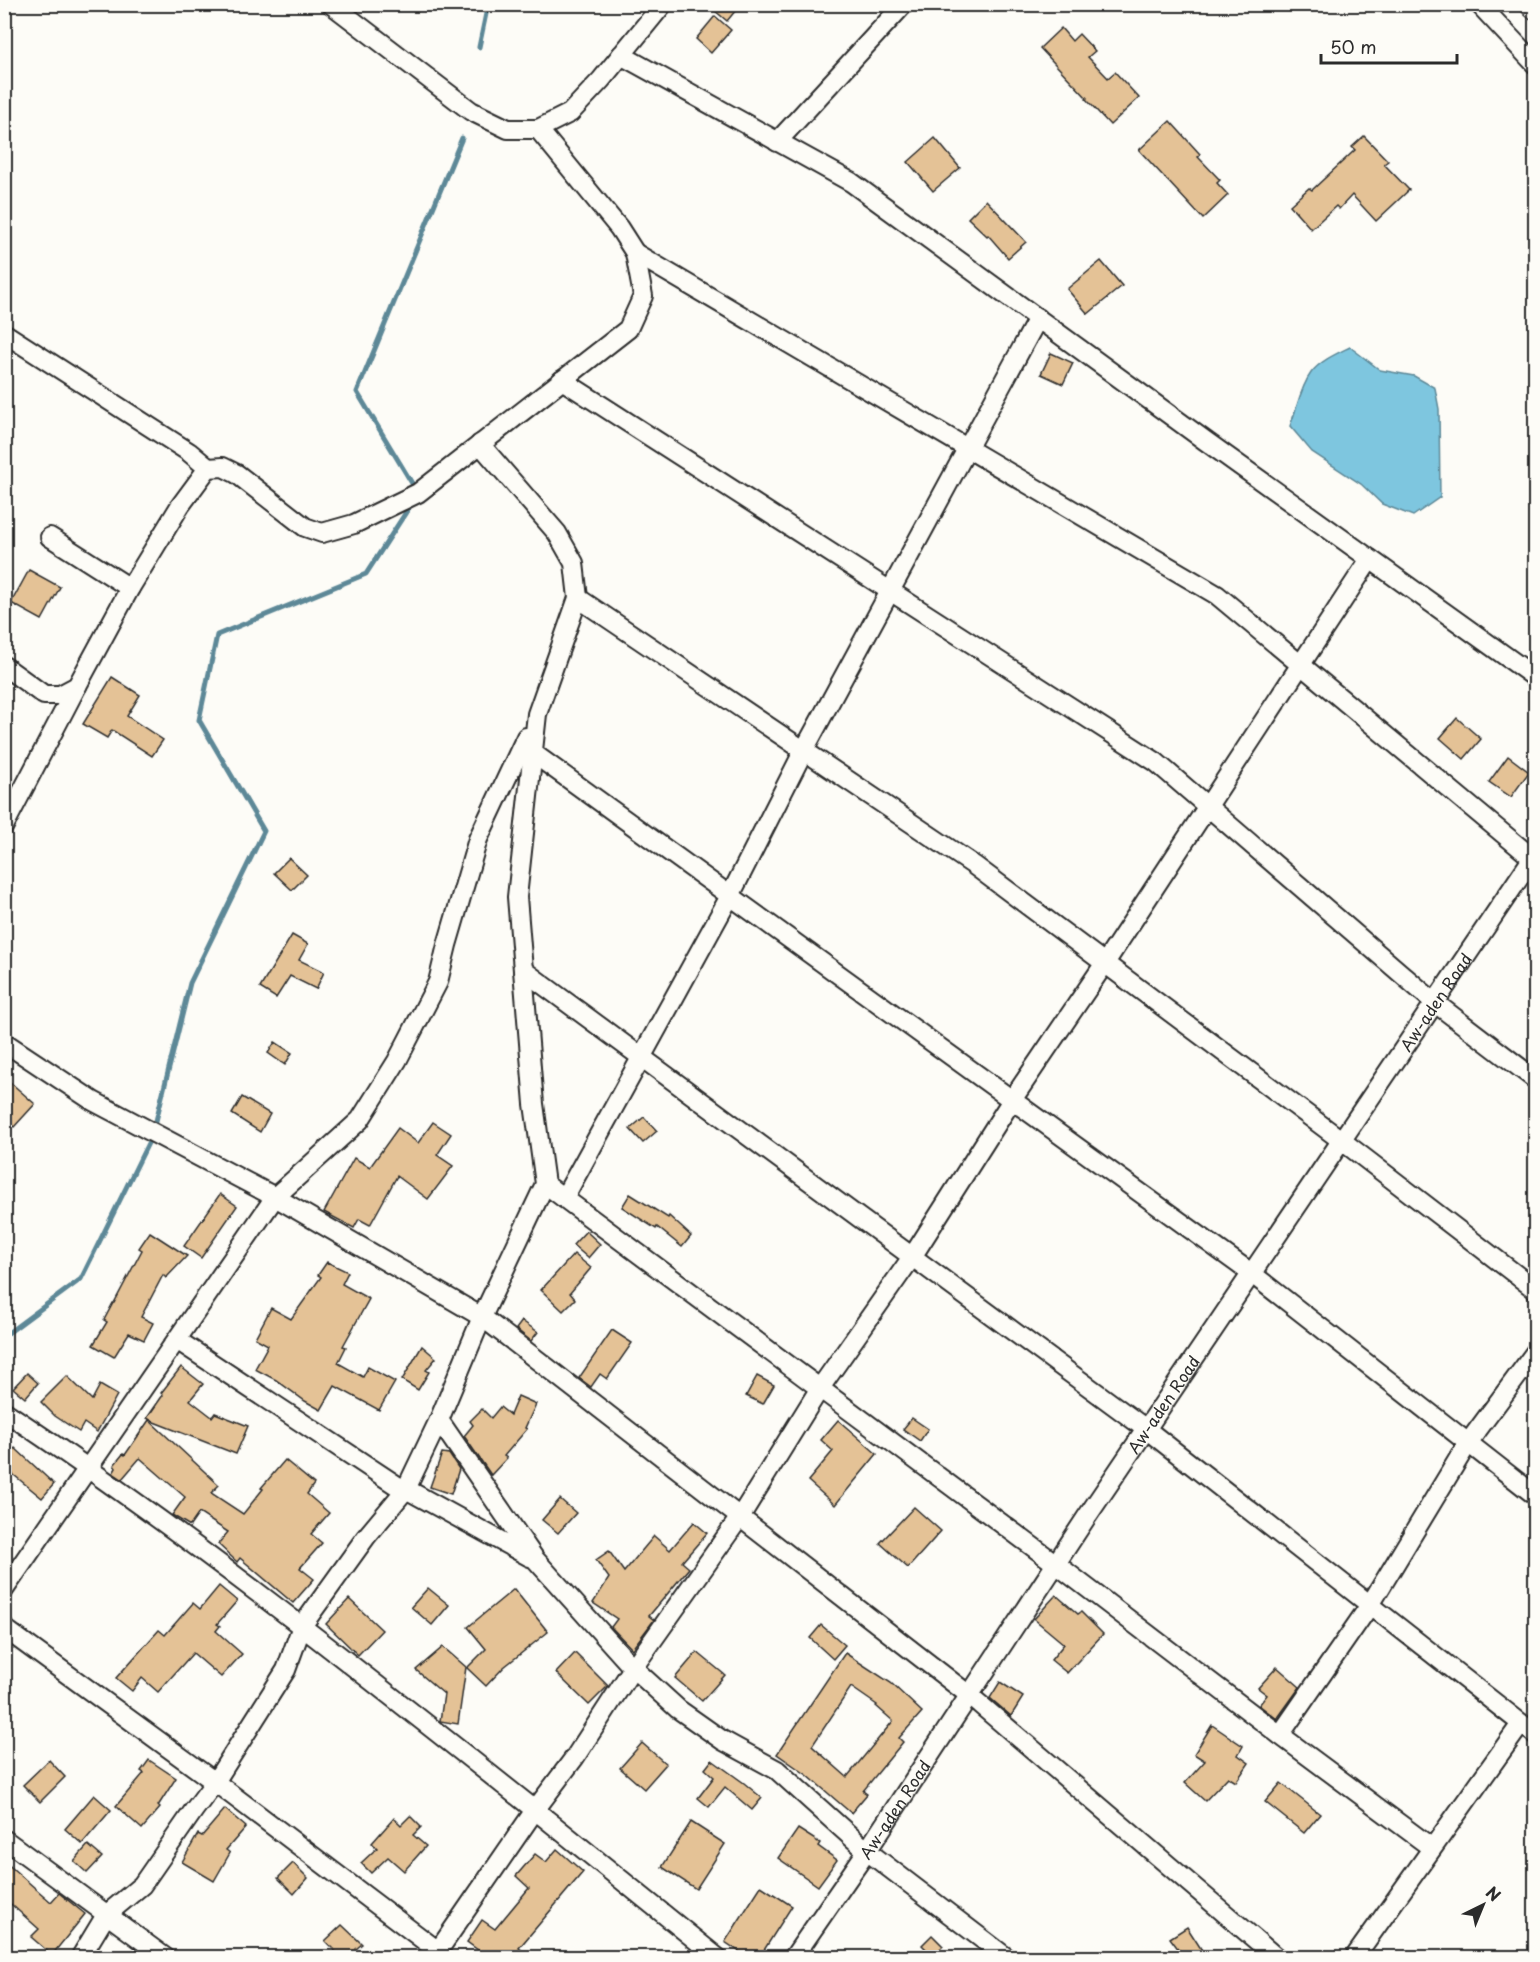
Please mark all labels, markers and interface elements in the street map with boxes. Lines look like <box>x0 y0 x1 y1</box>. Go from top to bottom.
scale bar <box>1321 27 1458 65</box>
text: 50 m <box>1330 33 1377 60</box>
street label: Aw-aden Road <box>1393 948 1477 1056</box>
street label: Aw-aden Road <box>1121 1350 1205 1458</box>
street label: Aw-aden Road <box>853 1755 936 1864</box>
north arrow <box>1453 1875 1513 1935</box>
text: N <box>1481 1880 1507 1906</box>

